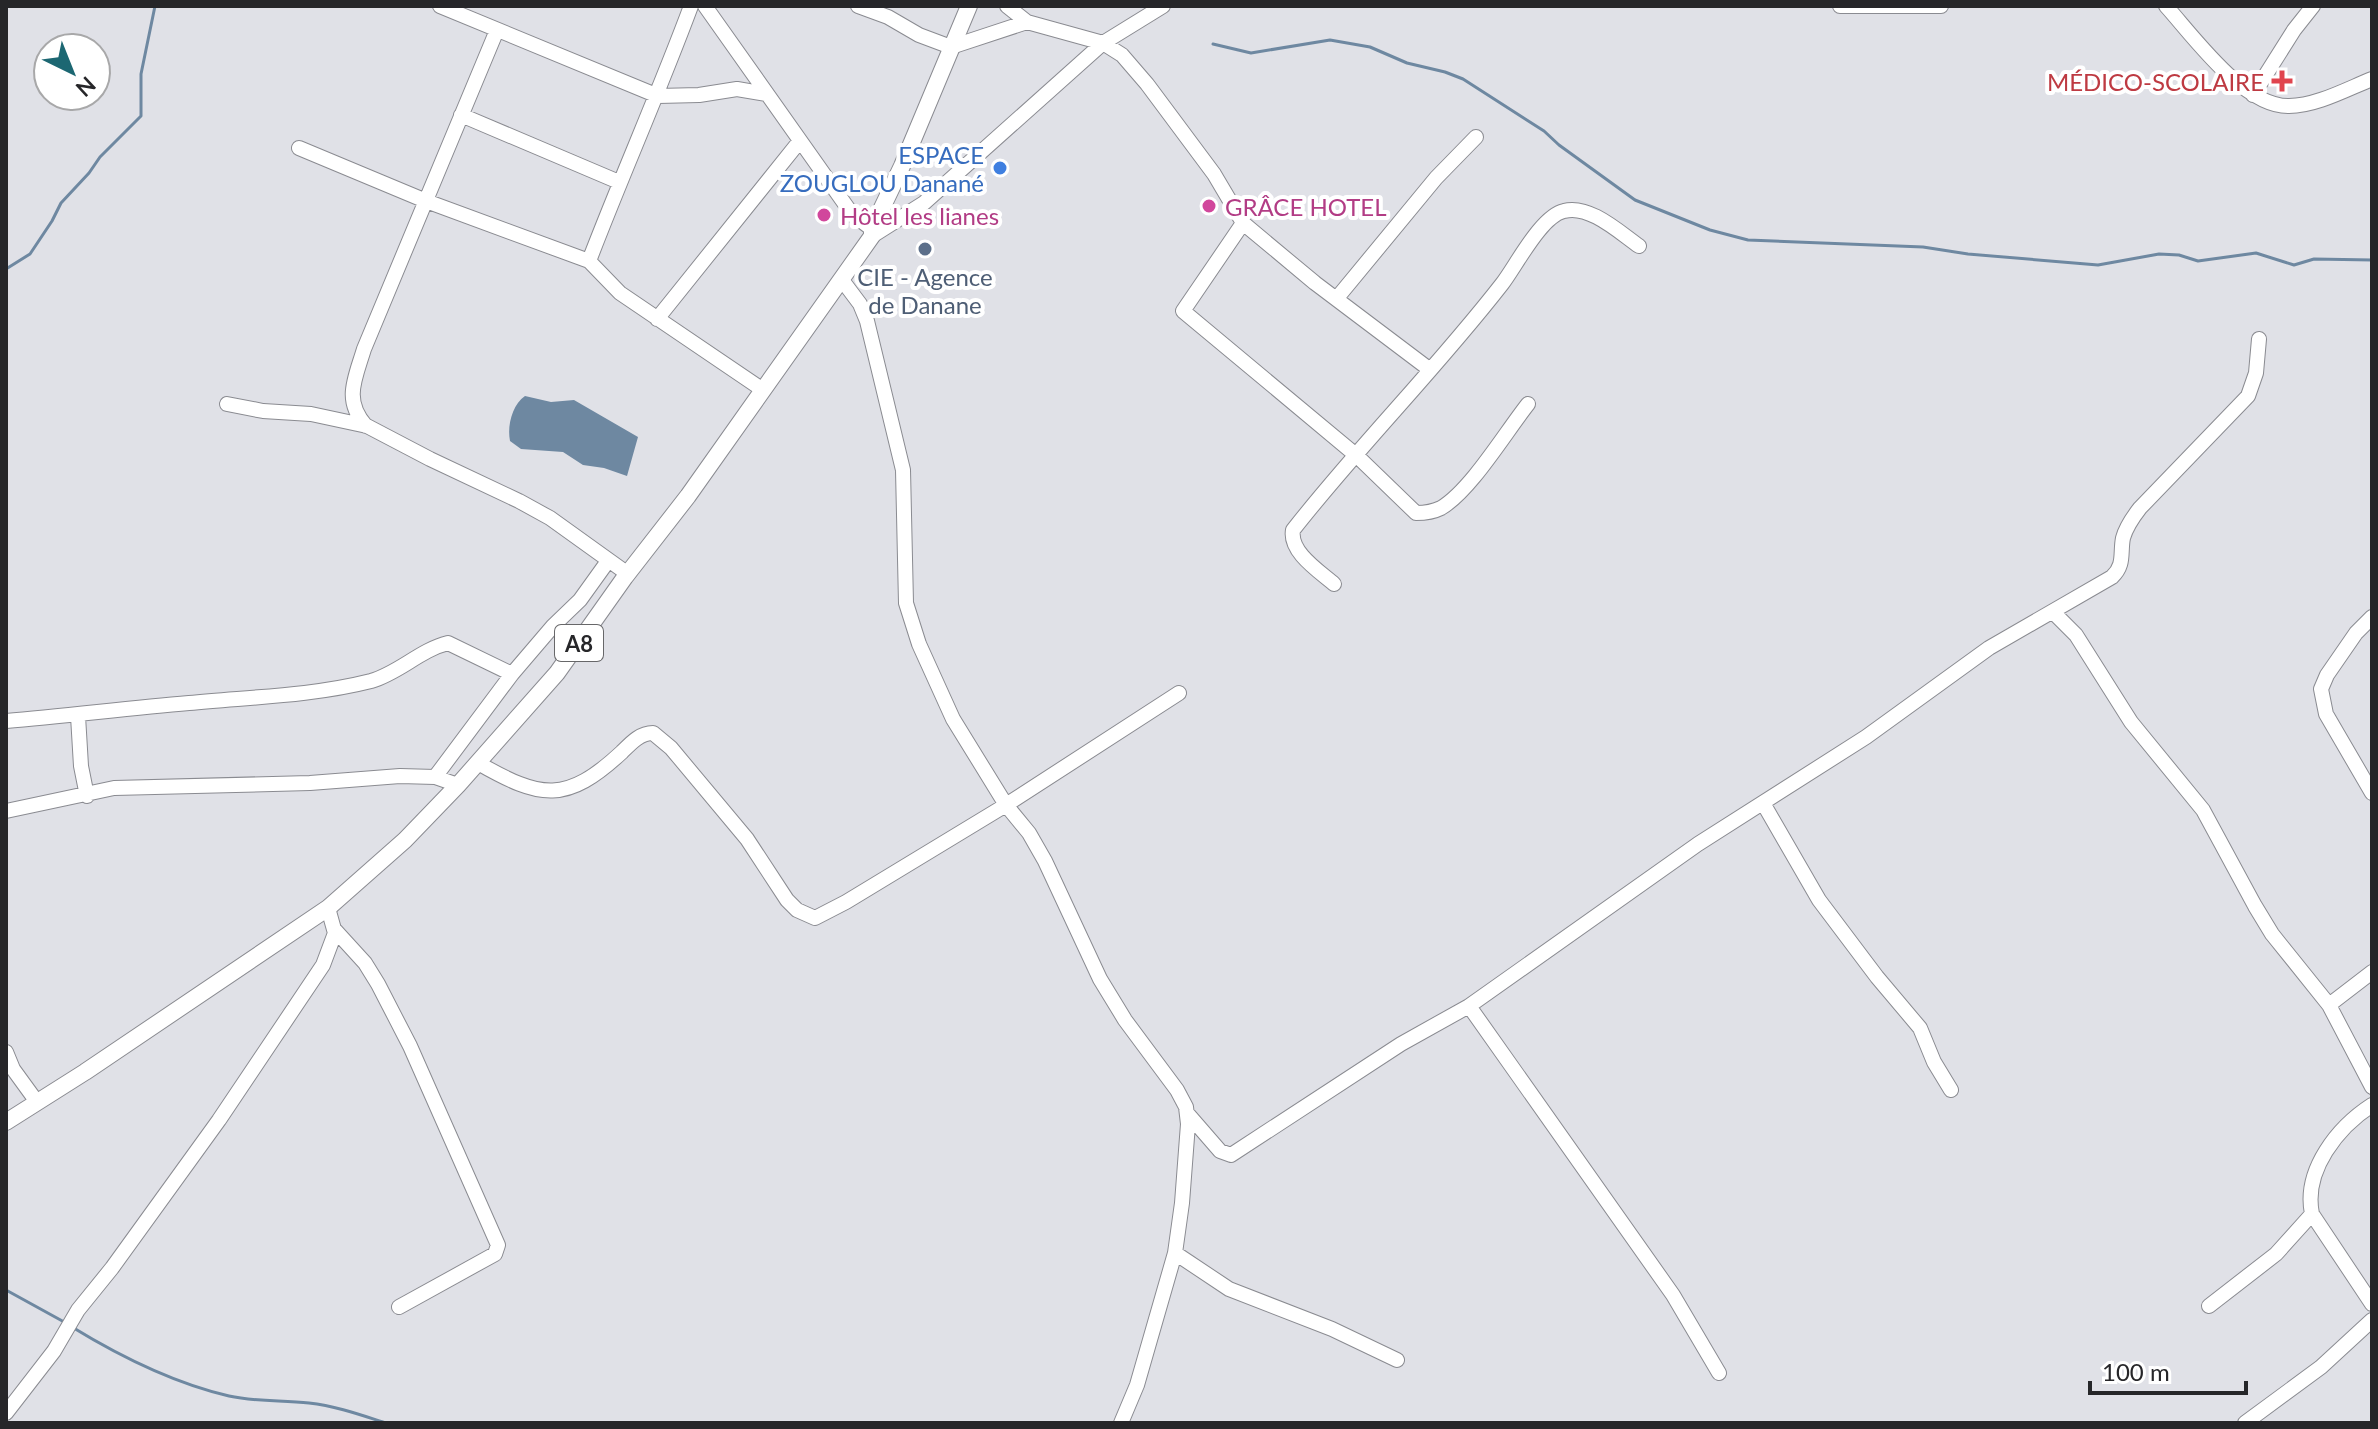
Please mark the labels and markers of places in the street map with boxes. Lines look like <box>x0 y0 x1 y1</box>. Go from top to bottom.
place label: MÉDICO-SCOLAIRE <box>2047 67 2264 96</box>
marker: MÉDICO-SCOLAIRE <box>2271 70 2293 92</box>
place label: ESPACE ZOUGLOU Danané <box>780 140 984 197</box>
marker: ESPACE ZOUGLOU Danané <box>991 159 1009 177</box>
place label: GRÂCE HOTEL <box>1225 192 1387 221</box>
marker: GRÂCE HOTEL <box>1200 197 1218 215</box>
place label: Hôtel les lianes <box>840 201 999 230</box>
marker: Hôtel les lianes <box>815 206 833 224</box>
marker: CIE - Agence de Danane <box>916 240 934 258</box>
place label: CIE - Agence de Danane <box>857 262 993 319</box>

